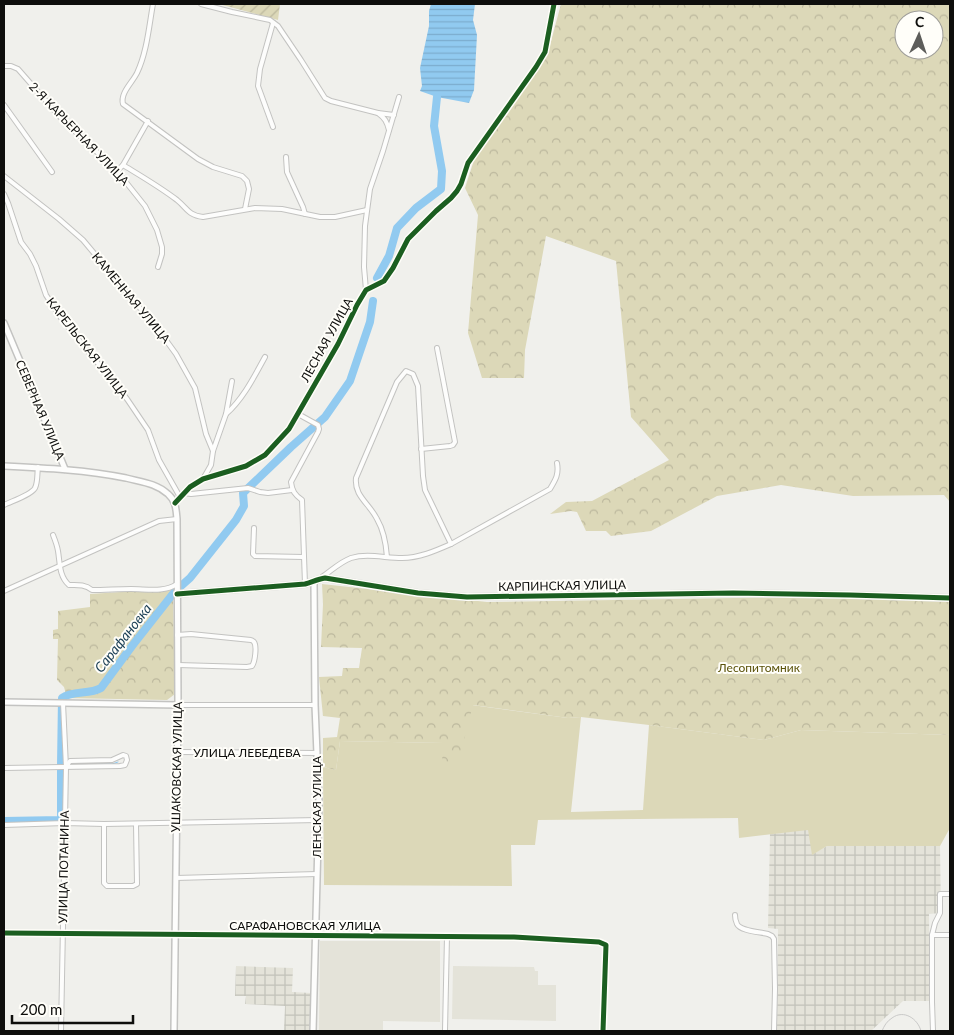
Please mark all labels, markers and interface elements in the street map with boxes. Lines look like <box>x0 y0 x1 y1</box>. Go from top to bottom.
north arrow <box>894 10 944 60</box>
text: С <box>915 13 926 30</box>
street label: 2-Я КАРЬЕРНАЯ УЛИЦА <box>26 79 133 189</box>
street label: КАМЕННАЯ УЛИЦА <box>89 249 174 347</box>
street label: КАРЕЛЬСКАЯ УЛИЦА <box>43 294 132 402</box>
street label: ЛЕСНАЯ УЛИЦА <box>297 294 356 385</box>
street label: СЕВЕРНАЯ УЛИЦА <box>13 357 69 463</box>
street label: КАРПИНСКАЯ УЛИЦА <box>498 577 627 594</box>
water label: Сарафановка <box>90 600 155 676</box>
park label: Лесопитомник <box>717 660 801 675</box>
street label: УШАКОВСКАЯ УЛИЦА <box>168 701 185 833</box>
street label: УЛИЦА ЛЕБЕДЕВА <box>193 745 302 760</box>
street label: ЛЕНСКАЯ УЛИЦА <box>309 755 324 859</box>
street label: УЛИЦА ПОТАНИНА <box>55 809 72 924</box>
street label: САРАФАНОВСКАЯ УЛИЦА <box>229 918 382 933</box>
scale bar <box>12 992 134 1024</box>
text: 200 m <box>20 1000 62 1018</box>

